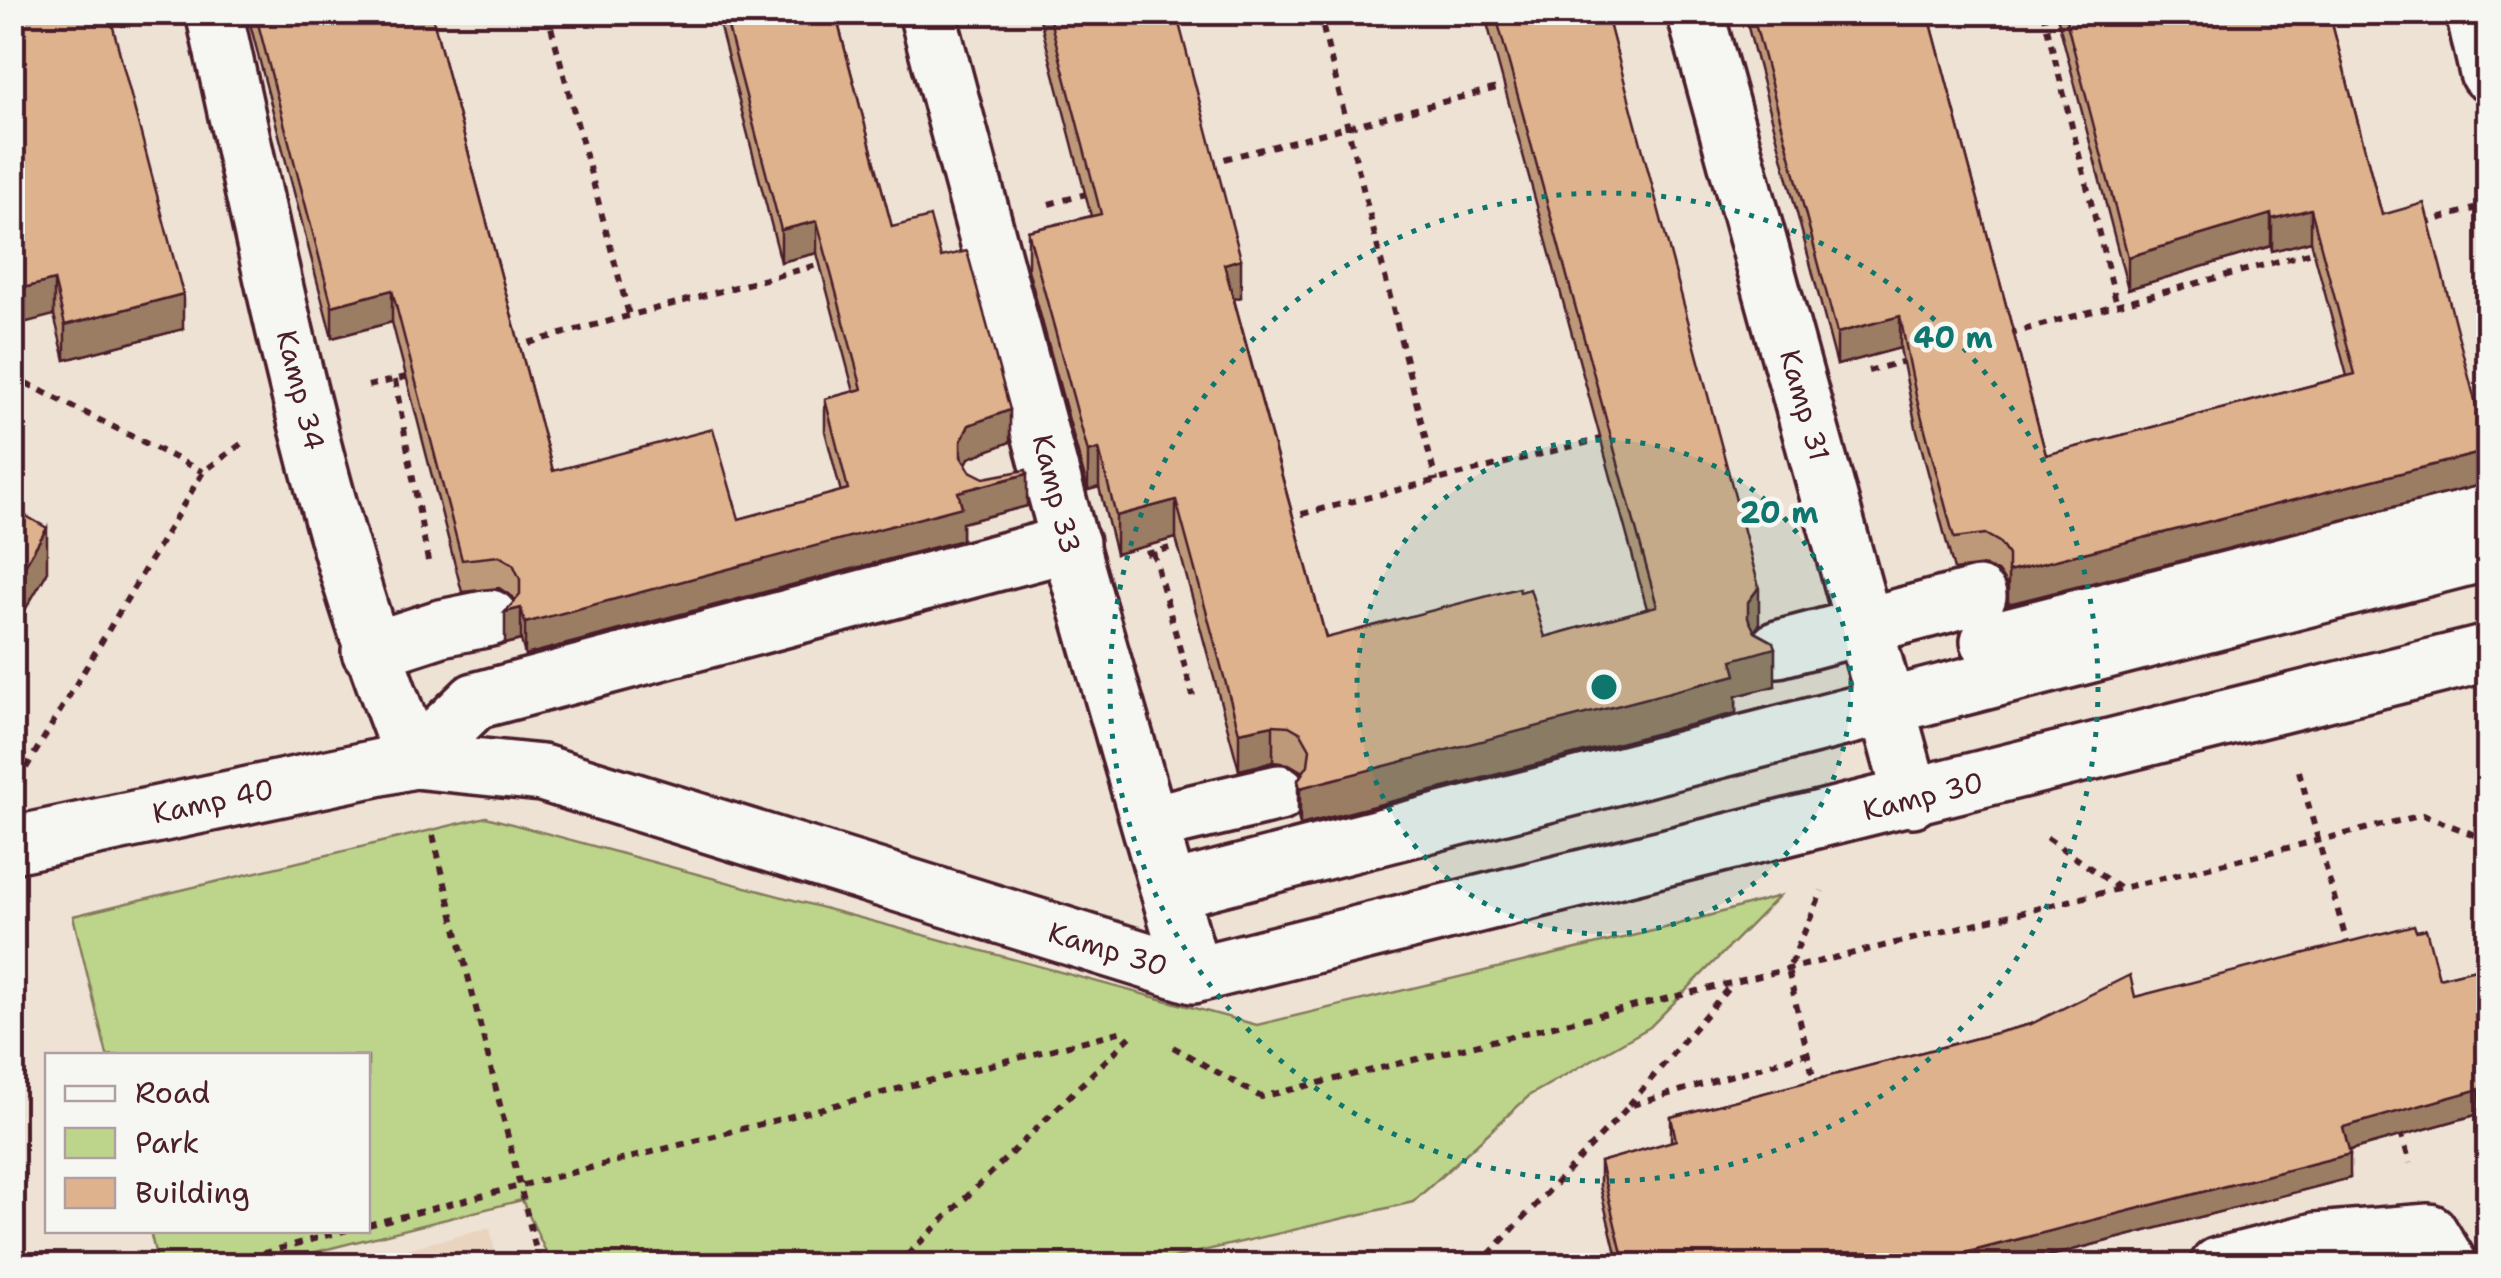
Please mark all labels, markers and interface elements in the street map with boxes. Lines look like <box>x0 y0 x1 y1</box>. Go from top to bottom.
text: 40 m <box>1913 317 1993 358</box>
street label: Kamp 34 <box>268 326 334 454</box>
street label: Kamp 31 <box>1771 345 1839 465</box>
street label: Kamp 33 <box>1024 430 1090 558</box>
text: 20 m <box>1739 492 1819 533</box>
centre of rings <box>1586 669 1622 705</box>
street label: Kamp 30 <box>1859 763 1987 829</box>
street label: Kamp 40 <box>149 770 277 832</box>
street label: Kamp 30 <box>1044 913 1172 985</box>
legend <box>45 1053 370 1233</box>
text: Road <box>135 1072 210 1113</box>
text: Park <box>135 1122 199 1163</box>
text: Building <box>135 1172 250 1213</box>

